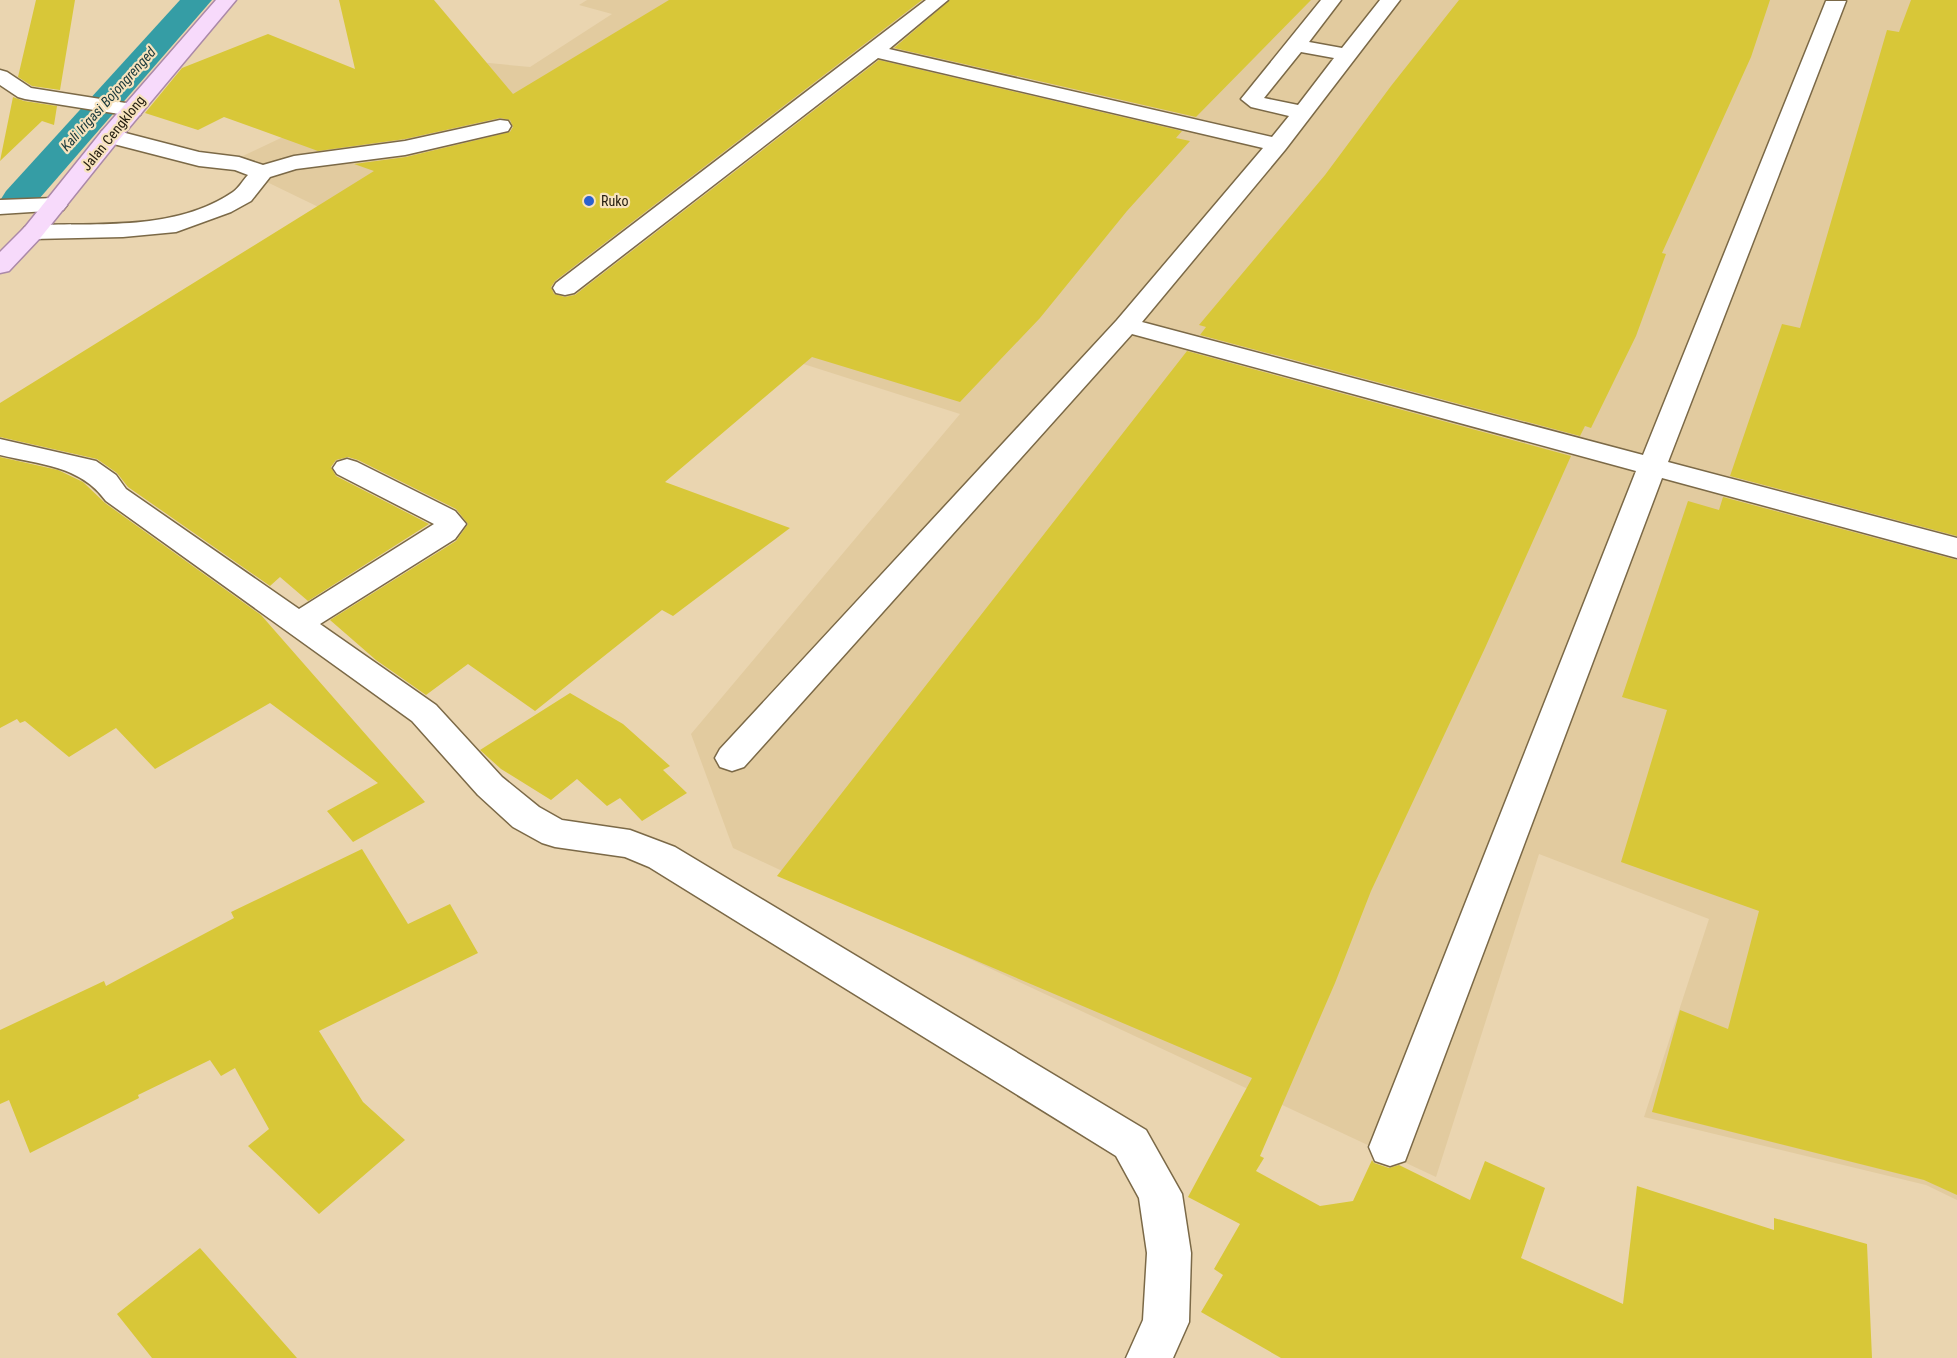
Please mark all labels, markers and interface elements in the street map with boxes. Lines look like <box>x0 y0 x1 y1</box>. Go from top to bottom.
water label: Kali Irigasi Bojongrenged <box>57 44 159 154</box>
street label: Jalan Cengklong <box>78 92 148 174</box>
place label: Ruko <box>601 193 629 209</box>
marker: Ruko <box>582 194 596 208</box>

